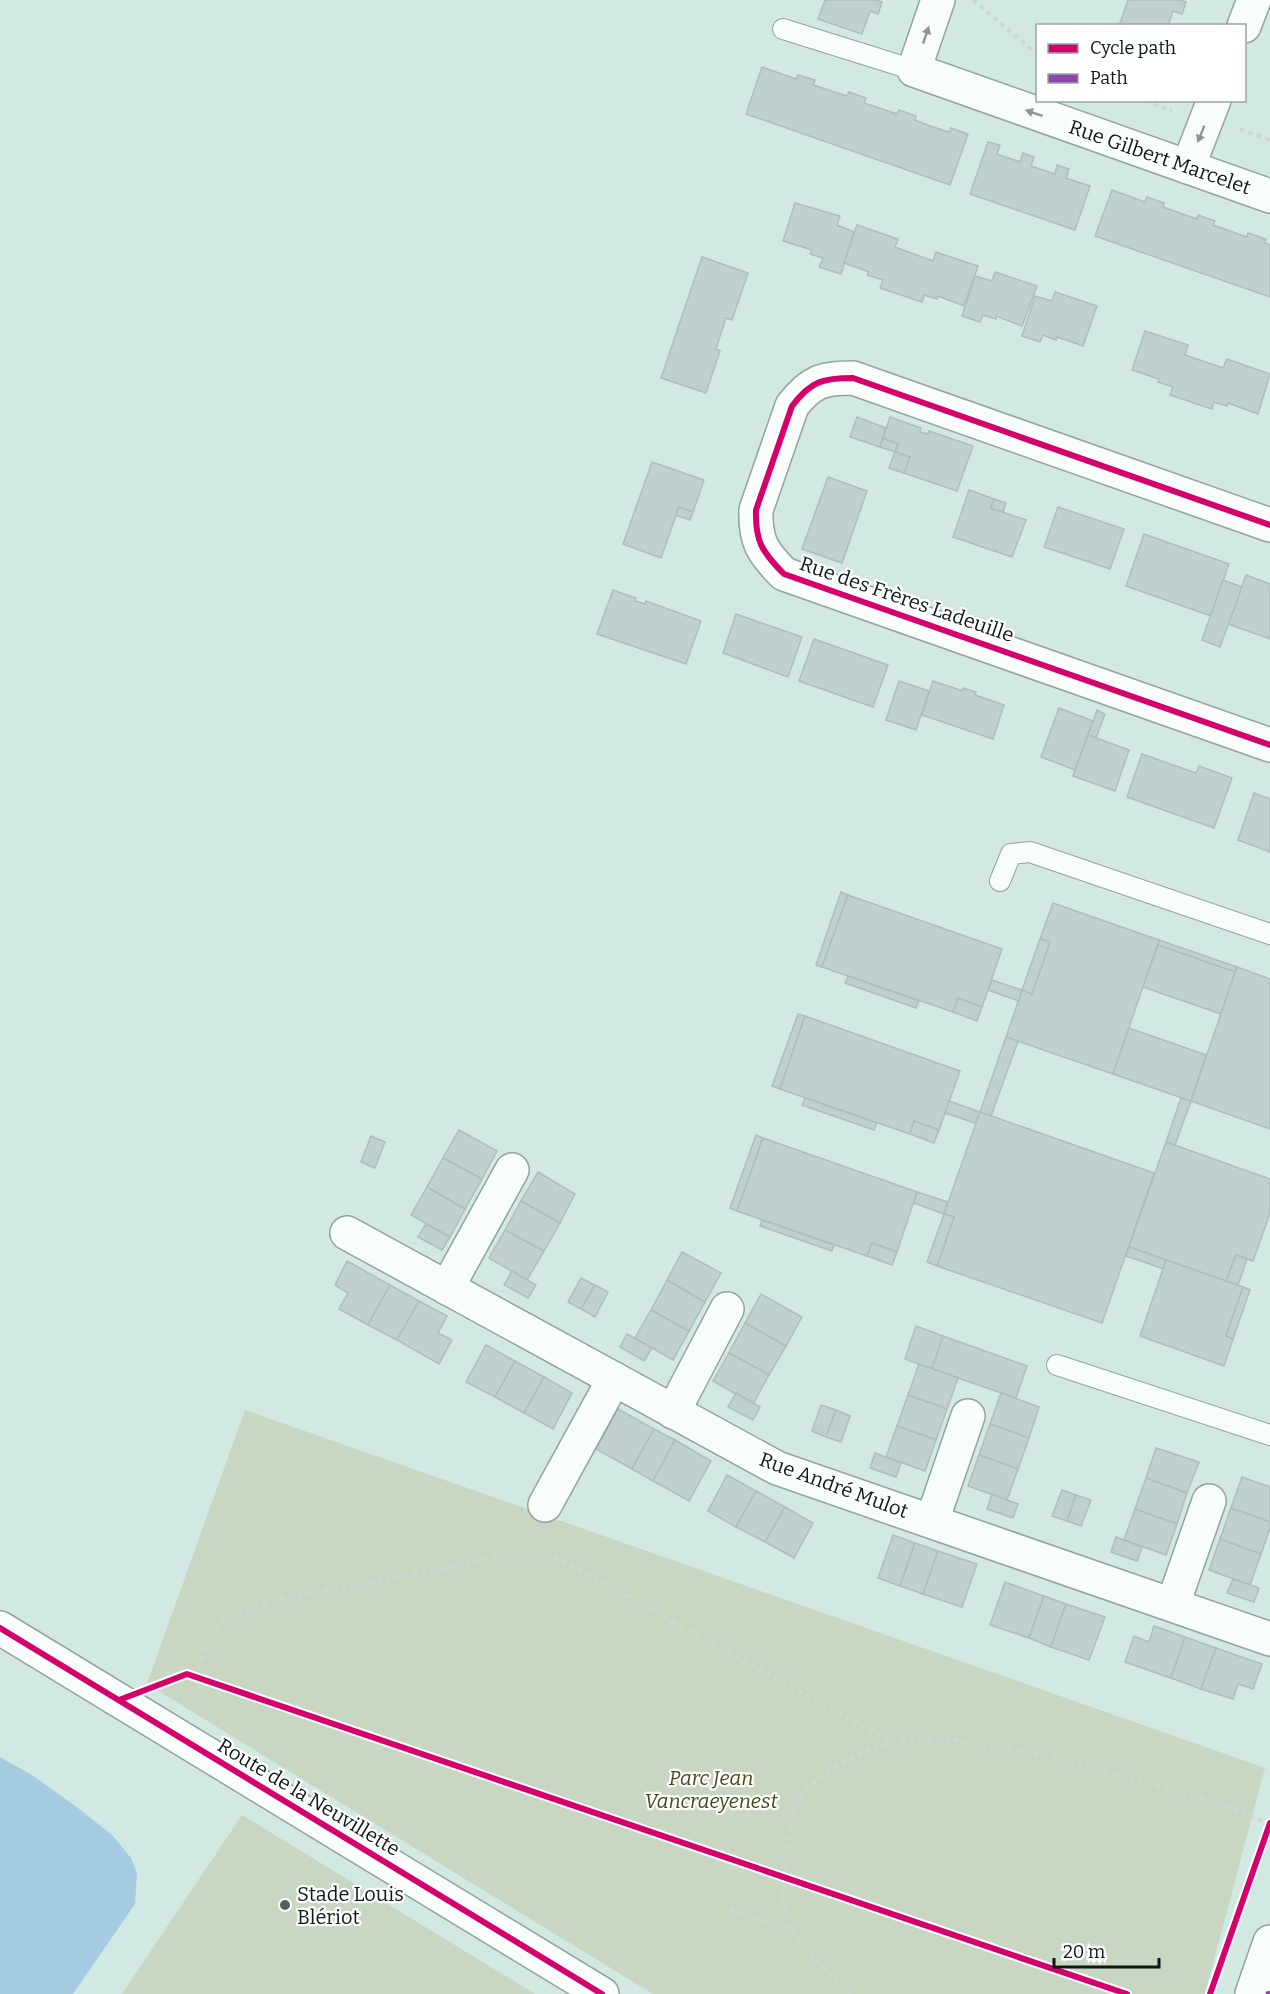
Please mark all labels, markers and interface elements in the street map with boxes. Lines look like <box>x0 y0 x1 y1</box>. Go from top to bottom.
legend <box>1036 24 1246 102</box>
one-way arrow <box>921 26 931 44</box>
text: Cycle path <box>1090 37 1176 59</box>
text: Path <box>1090 67 1128 89</box>
one-way arrow <box>1025 107 1043 117</box>
street label: Rue Gilbert Marcelet <box>1066 115 1254 199</box>
one-way arrow <box>1196 125 1206 143</box>
street label: Rue des Frères Ladeuille <box>797 551 1017 647</box>
street label: Rue André Mulot <box>756 1447 912 1523</box>
street label: Route de la Neuvillette <box>214 1733 404 1861</box>
park label: Parc Jean Vancraeyenest <box>644 1766 778 1813</box>
place label: Stade Louis Blériot <box>297 1882 404 1929</box>
marker: Stade Louis Blériot <box>278 1898 292 1912</box>
scale bar <box>1054 1931 1159 1969</box>
text: 20 m <box>1063 1941 1105 1963</box>

